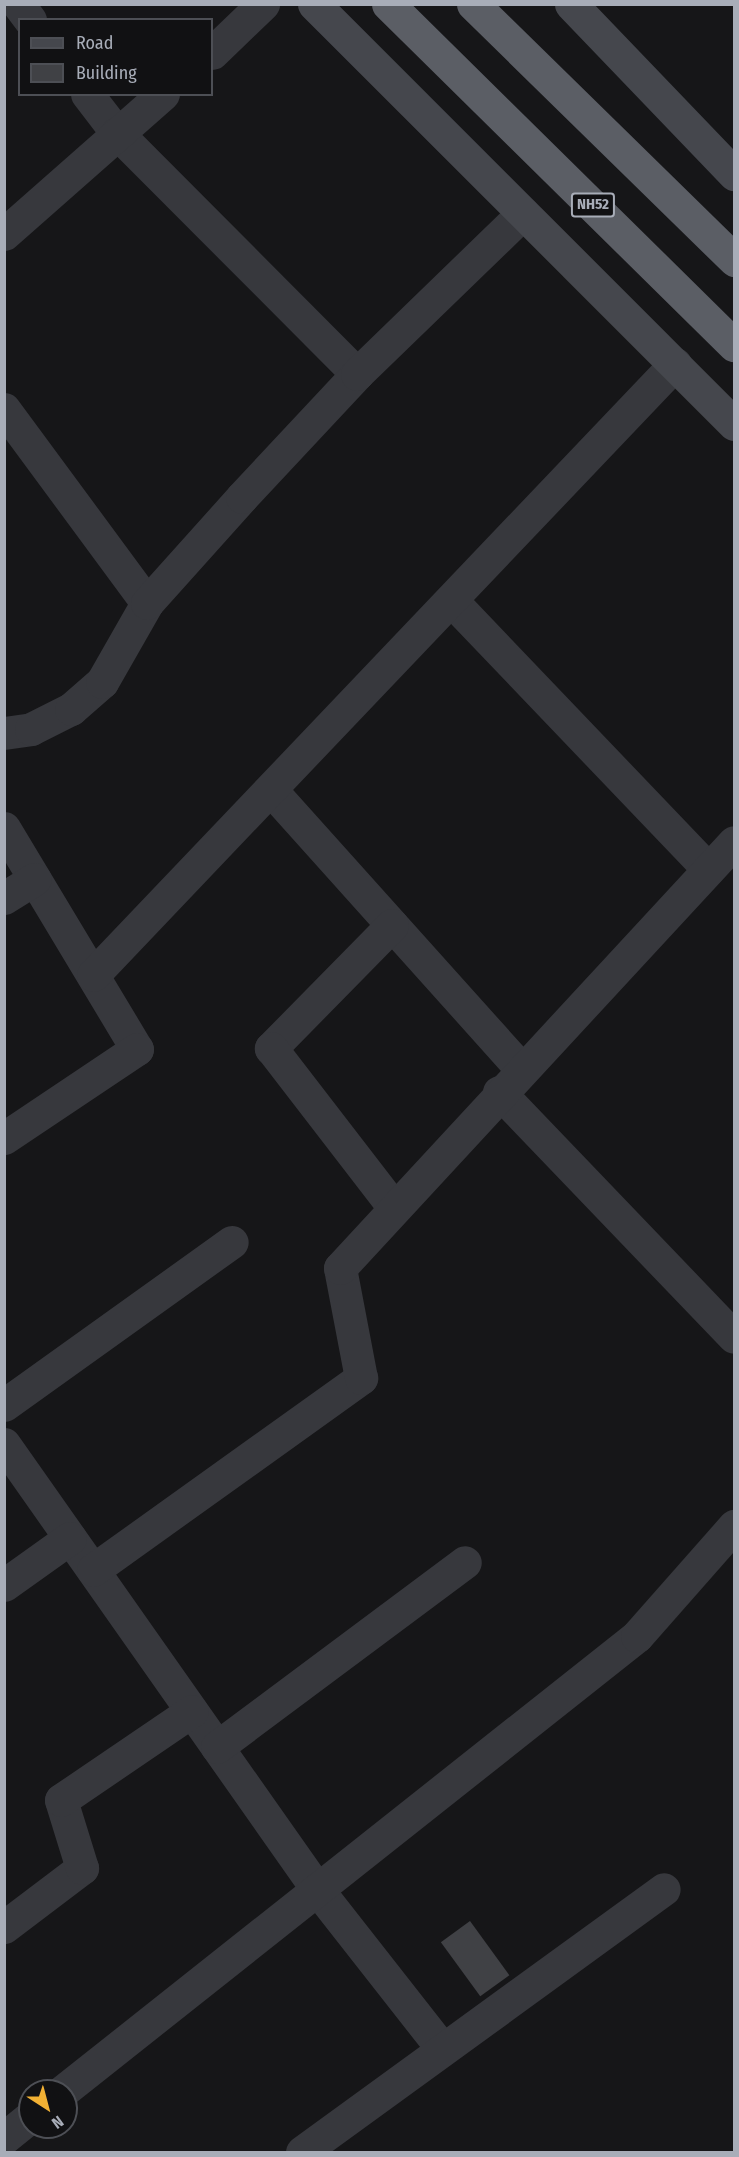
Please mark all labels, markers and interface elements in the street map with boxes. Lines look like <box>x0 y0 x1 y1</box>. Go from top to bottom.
legend <box>18 18 213 96</box>
text: Road <box>76 32 113 54</box>
text: Building <box>76 62 137 84</box>
road number: NH52 <box>570 193 616 217</box>
north arrow <box>18 2079 78 2139</box>
text: N <box>48 2112 67 2133</box>

